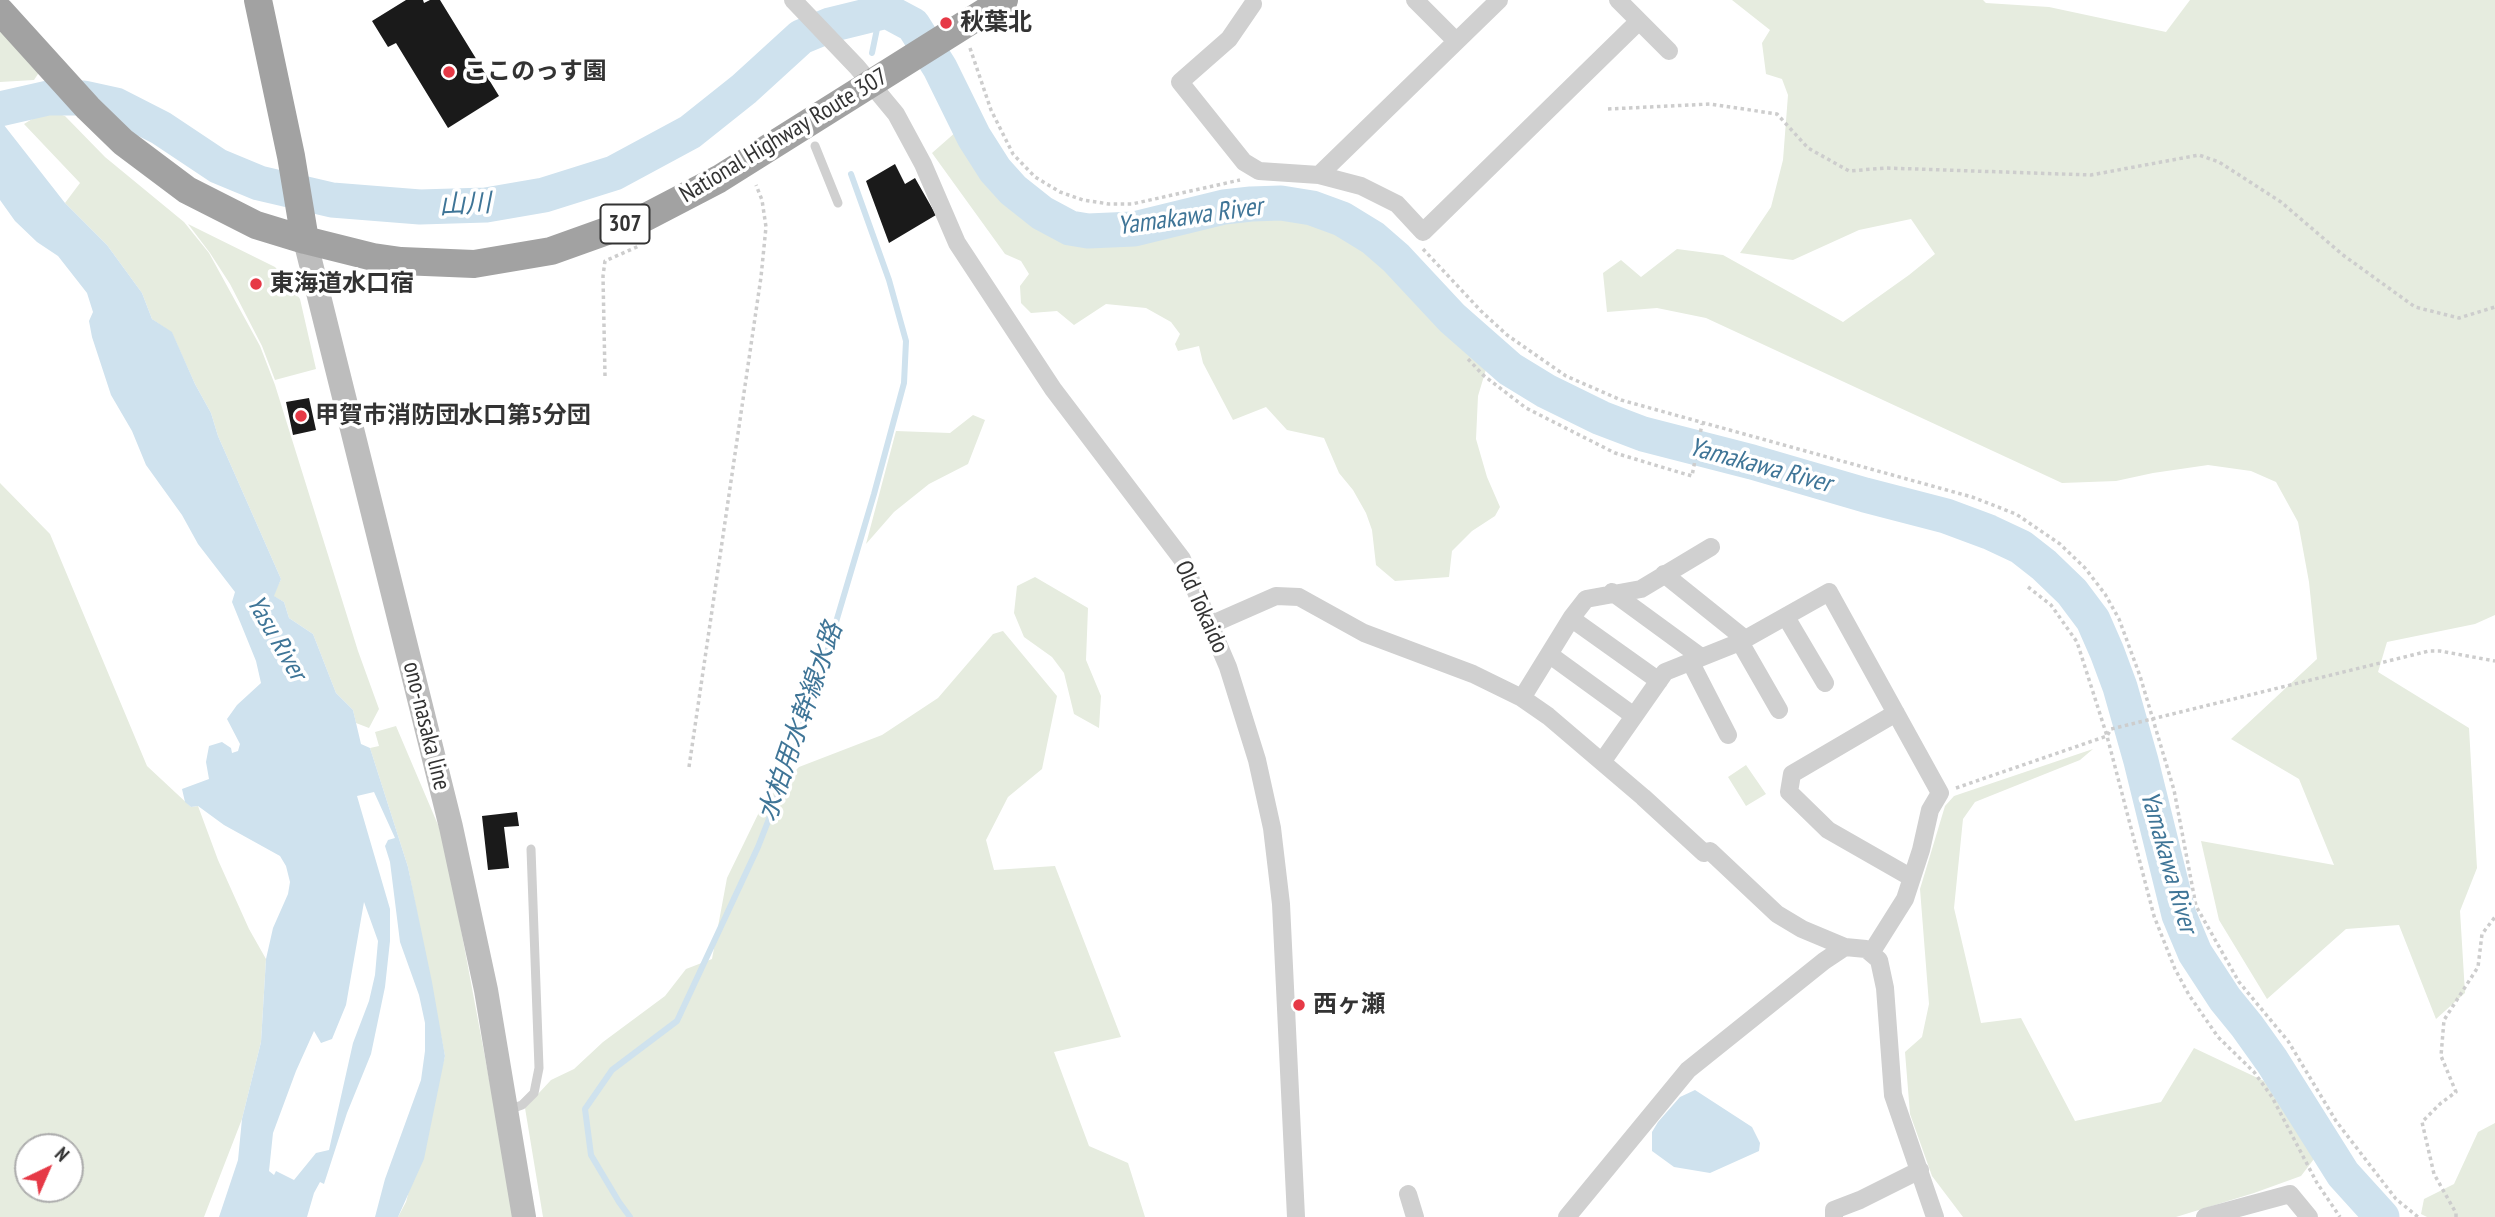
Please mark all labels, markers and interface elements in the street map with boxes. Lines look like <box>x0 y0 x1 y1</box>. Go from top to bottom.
place label: 秋葉北 <box>960 9 1032 37</box>
marker: 秋葉北 <box>938 15 954 31</box>
place label: ここのっす園 <box>463 58 607 86</box>
street label: National Highway Route 307 <box>675 62 893 210</box>
marker: ここのっす園 <box>441 64 457 80</box>
water label: 山川 <box>438 188 492 222</box>
water label: Yamakawa River <box>1116 191 1264 243</box>
road number: 307 <box>600 204 650 244</box>
place label: 東海道水口宿 <box>270 270 414 298</box>
marker: 東海道水口宿 <box>248 276 264 292</box>
place label: 甲賀市消防団水口第5分団 <box>315 402 590 430</box>
marker: 甲賀市消防団水口第5分団 <box>293 408 309 424</box>
water label: Yamakawa River <box>1686 432 1834 500</box>
street label: Old Tokaido <box>1168 556 1234 658</box>
water label: Yasu River <box>239 590 313 686</box>
water label: 水柏用水幹線水路 <box>752 619 850 825</box>
street label: ono-nasaka line <box>396 659 456 793</box>
water label: Yamakawa River <box>2133 788 2203 936</box>
place label: 西ヶ瀬 <box>1313 991 1385 1019</box>
marker: 西ヶ瀬 <box>1291 997 1307 1013</box>
north arrow <box>14 1133 84 1203</box>
text: N <box>50 1142 74 1167</box>

